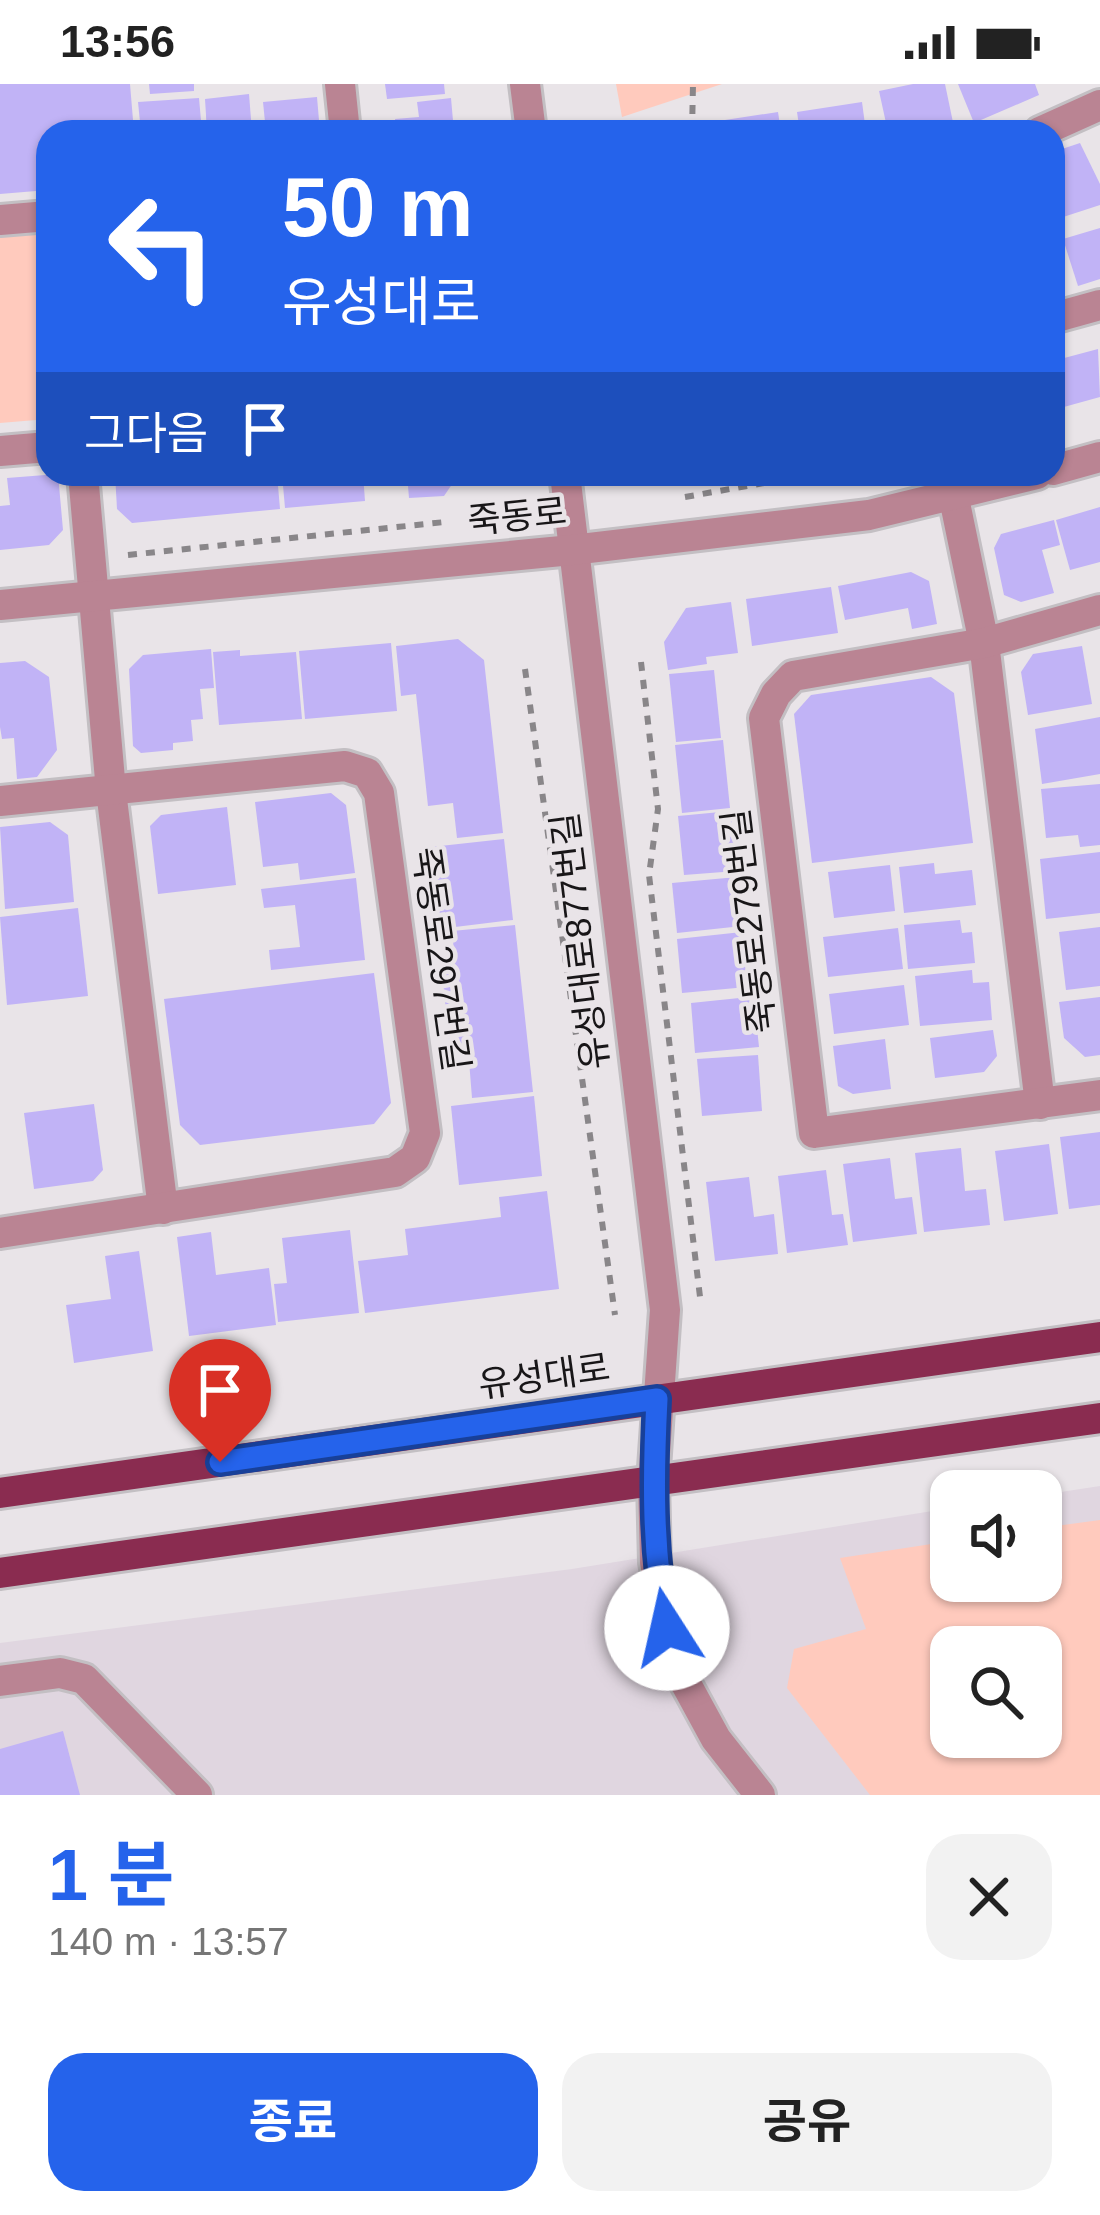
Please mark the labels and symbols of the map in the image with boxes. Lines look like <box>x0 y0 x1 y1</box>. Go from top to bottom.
street label: 죽동로 <box>465 490 569 542</box>
street label: 죽동로279번길 <box>715 807 783 1035</box>
street label: 유성대로877번길 <box>544 810 616 1072</box>
street label: 죽동로297번길 <box>405 844 477 1074</box>
pin <box>169 1339 271 1462</box>
street label: 유성대로 <box>476 1346 612 1406</box>
position arrow <box>604 1565 730 1691</box>

